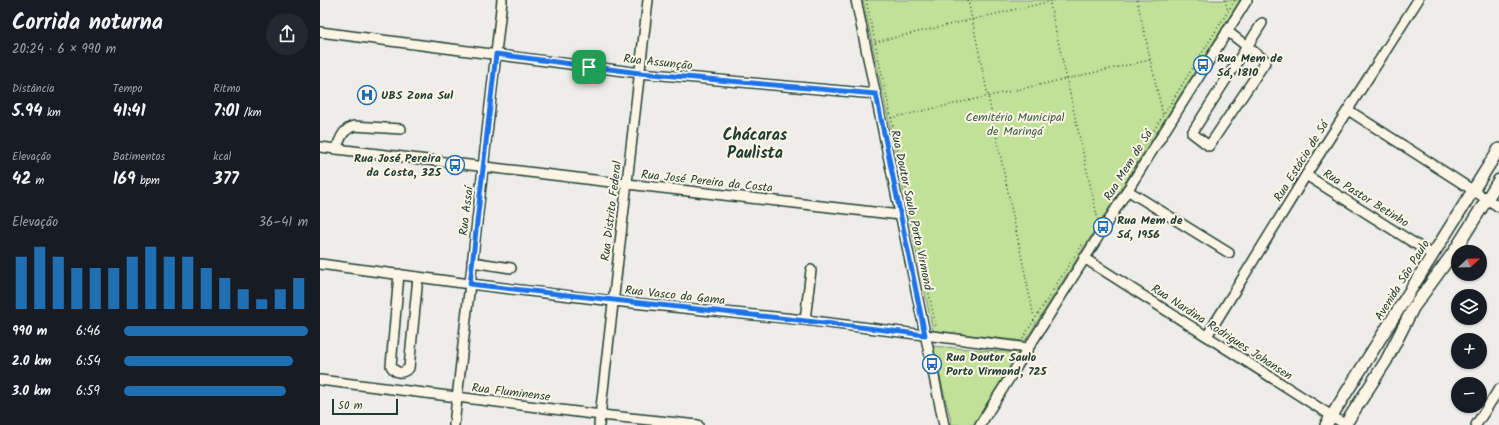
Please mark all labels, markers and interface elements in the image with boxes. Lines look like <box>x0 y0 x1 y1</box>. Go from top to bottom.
text: Corrida noturna <box>12 6 163 41</box>
button: share <box>266 13 308 55</box>
text: 20:24 · 6 × 990 m <box>12 39 116 60</box>
street label: Rua Assunção <box>622 49 693 76</box>
place label: Rua Mem de Sá, 1810 <box>1217 49 1283 82</box>
pin <box>572 50 606 84</box>
bus stop icon: Rua Mem de Sá, 1810 <box>1192 54 1214 76</box>
icon: arrive <box>578 56 600 78</box>
text: Distância <box>12 80 54 98</box>
text: Tempo <box>113 80 143 98</box>
text: Ritmo <box>213 80 240 98</box>
hospital icon: UBS Zona Sul <box>356 84 378 106</box>
place label: UBS Zona Sul <box>381 86 454 105</box>
text: 5.94 <box>12 98 43 125</box>
text: 41:41 <box>113 98 146 125</box>
text: 7:01 <box>213 98 239 125</box>
text: km <box>43 104 61 122</box>
text: /km <box>239 104 262 122</box>
park label: Cemitério Municipal de Maringá <box>966 108 1065 141</box>
street label: Rua Estácio de Sá <box>1269 116 1335 205</box>
district label: Chácaras Paulista <box>723 123 788 166</box>
street label: Rua Mem de Sá <box>1099 125 1159 205</box>
street label: Rua Doutor Saulo Porto Virmond <box>885 128 938 293</box>
text: Elevação <box>12 148 51 166</box>
text: Batimentos <box>113 148 165 166</box>
text: kcal <box>213 148 231 166</box>
place label: Rua José Pereira da Costa, 325 <box>354 149 442 182</box>
bus stop icon: Rua José Pereira da Costa, 325 <box>444 154 466 176</box>
street label: Rua Distrito Federal <box>596 160 627 262</box>
street label: Rua Pastor Betinho <box>1319 164 1412 232</box>
street label: Rua José Pereira da Costa <box>640 165 774 198</box>
text: 42 <box>12 166 31 193</box>
text: 169 <box>113 166 136 193</box>
text: 377 <box>213 166 239 193</box>
text: m <box>31 172 44 190</box>
text: bpm <box>136 172 160 190</box>
street label: Rua Assaí <box>454 183 479 237</box>
place label: Rua Mem de Sá, 1956 <box>1117 211 1183 244</box>
text: Elevação <box>12 212 58 233</box>
text: 36–41 m <box>259 212 308 233</box>
bus stop icon: Rua Mem de Sá, 1956 <box>1092 216 1114 238</box>
street label: Avenida São Paulo <box>1370 236 1435 324</box>
north arrow <box>1451 245 1487 281</box>
map controls <box>1451 245 1487 413</box>
street label: Rua Nardina Rodrigues Johansen <box>1147 279 1296 385</box>
street label: Rua Vasco da Gama <box>624 281 726 310</box>
button: layers <box>1451 289 1487 325</box>
text: 990 m <box>12 321 47 342</box>
text: 6:46 <box>76 321 101 342</box>
button: + <box>1451 333 1487 369</box>
place label: Rua Doutor Saulo Porto Virmond, 725 <box>946 348 1048 381</box>
text: 2.0 km <box>12 351 51 372</box>
text: 6:54 <box>76 351 101 372</box>
bus stop icon: Rua Doutor Saulo Porto Virmond, 725 <box>921 353 943 375</box>
button: − <box>1451 377 1487 413</box>
street label: Rua Fluminense <box>470 378 552 407</box>
text: 3.0 km <box>12 381 51 402</box>
text: 6:59 <box>76 381 100 402</box>
scale bar <box>332 397 398 416</box>
text: 50 m <box>338 397 363 415</box>

